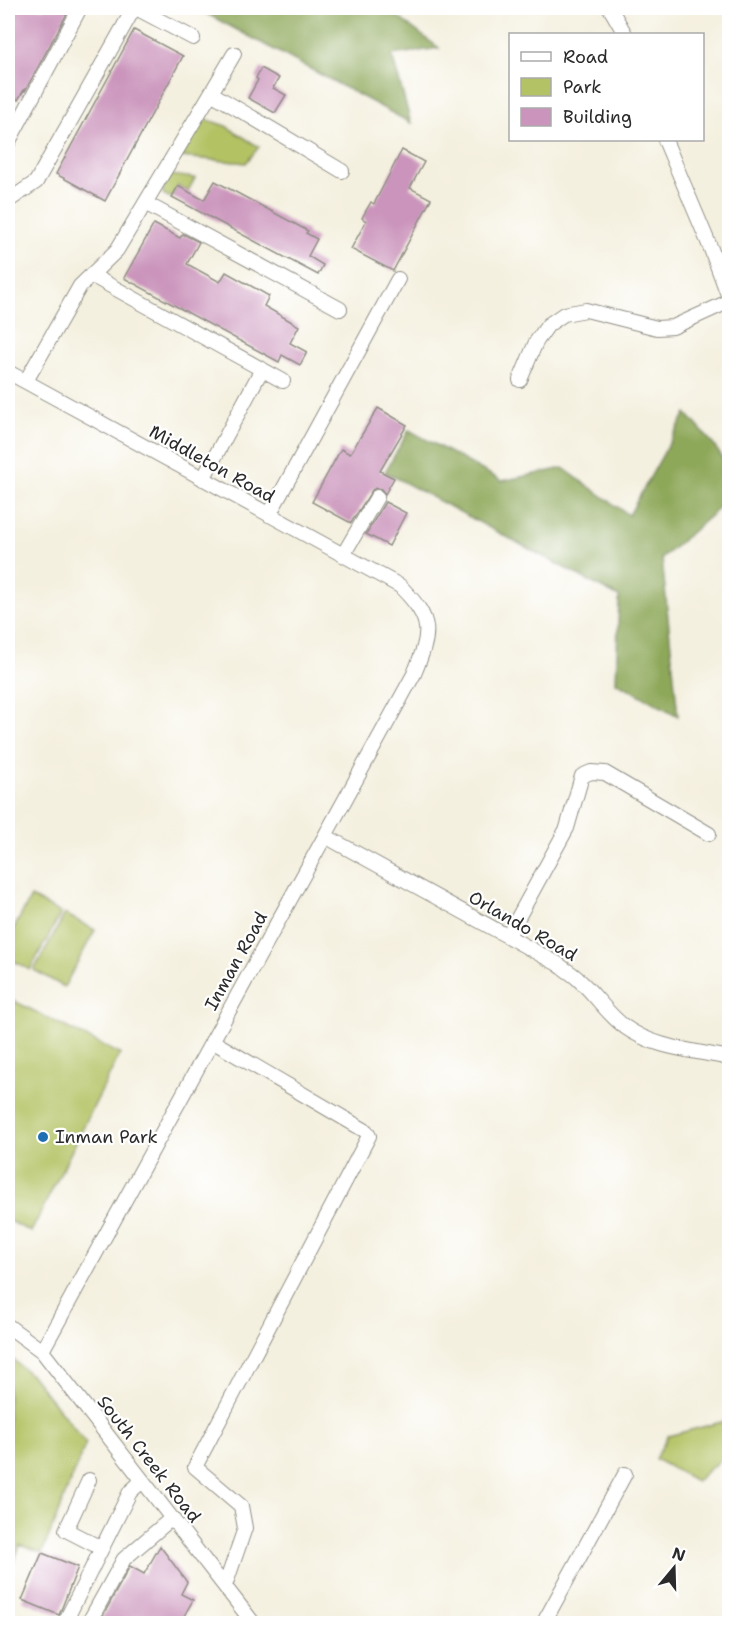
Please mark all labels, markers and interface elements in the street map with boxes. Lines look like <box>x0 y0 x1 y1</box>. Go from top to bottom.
legend <box>509 33 704 141</box>
text: Road <box>563 45 608 69</box>
text: Park <box>563 75 602 99</box>
text: Building <box>563 105 632 129</box>
street label: Middleton Road <box>145 419 279 509</box>
street label: Orlando Road <box>464 885 582 967</box>
street label: Inman Road <box>199 907 273 1015</box>
place label: Inman Park <box>55 1125 158 1149</box>
marker: Inman Park <box>36 1130 50 1144</box>
street label: South Creek Road <box>92 1390 206 1528</box>
north arrow <box>644 1538 704 1598</box>
text: N <box>669 1542 688 1566</box>

